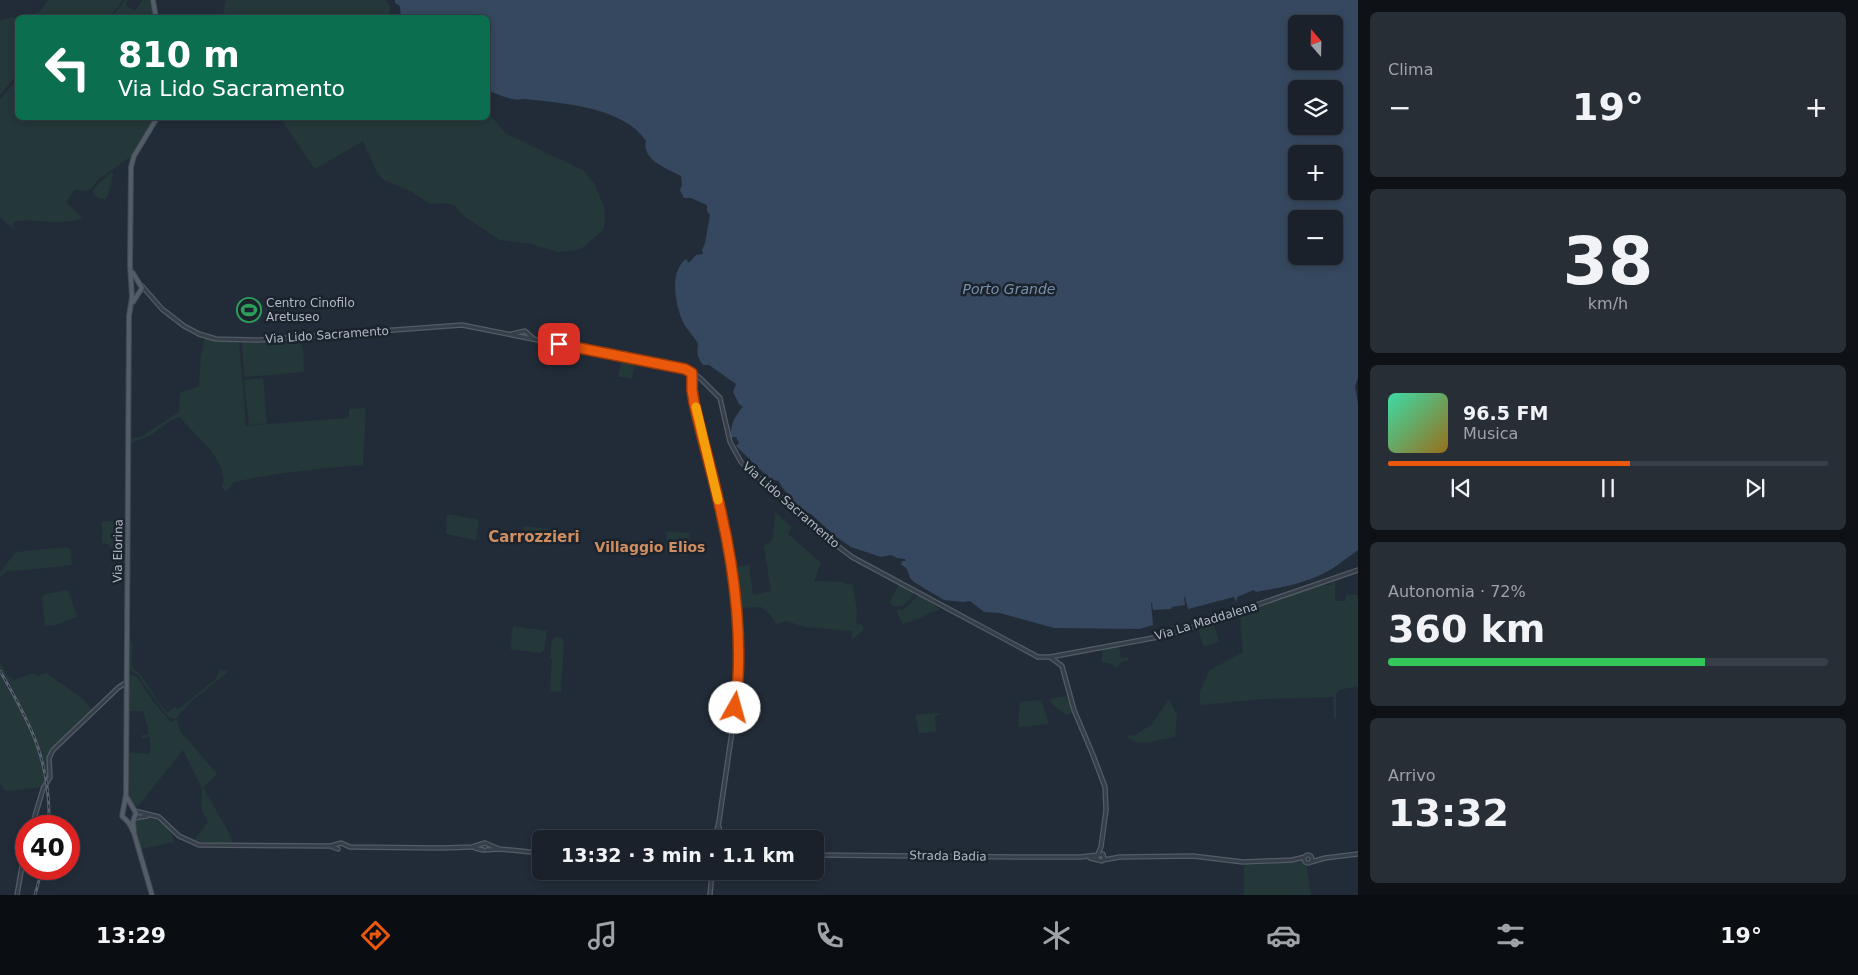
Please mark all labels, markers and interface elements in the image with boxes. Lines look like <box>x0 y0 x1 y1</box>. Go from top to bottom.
north arrow <box>1288 15 1342 70</box>
map controls <box>1288 15 1343 265</box>
icon: left <box>35 35 100 100</box>
text: 810 m <box>118 35 240 75</box>
text: Clima <box>1388 60 1433 79</box>
text: Via Lido Sacramento <box>118 76 345 101</box>
button: layers <box>1288 80 1343 135</box>
text: 19° <box>1572 85 1644 129</box>
text: − <box>1388 91 1411 124</box>
text: + <box>1805 91 1828 124</box>
button: + <box>1288 145 1343 200</box>
button: − <box>1288 210 1343 265</box>
text: 38 <box>1563 224 1653 299</box>
water label: Porto Grande <box>963 281 1055 297</box>
text: km/h <box>1588 294 1628 313</box>
place label: Centro Cinofilo Aretuseo <box>266 296 355 324</box>
sports icon: Centro Cinofilo Aretuseo <box>236 297 262 323</box>
pin <box>538 323 580 365</box>
street label: Via Lido Sacramento <box>265 324 389 346</box>
icon: arrive <box>545 330 573 358</box>
text: 96.5 FM <box>1463 402 1548 424</box>
text: Musica <box>1463 424 1518 443</box>
street label: Via Lido Sacramento <box>740 459 842 551</box>
icon: previous <box>1447 474 1475 502</box>
icon: pause <box>1594 474 1622 502</box>
icon: next <box>1741 474 1769 502</box>
street label: Via Elorina <box>110 519 126 583</box>
district label: Carrozzieri <box>488 528 580 546</box>
district label: Villaggio Elios <box>595 539 705 555</box>
text: Autonomia · 72% <box>1388 582 1526 601</box>
street label: Via La Maddalena <box>1153 599 1259 643</box>
text: 360 km <box>1388 607 1545 651</box>
position arrow <box>708 681 760 733</box>
text: Arrivo <box>1388 766 1436 785</box>
text: 13:32 <box>1388 791 1509 835</box>
speed limit sign: 40 <box>15 815 80 880</box>
text: 13:32 · 3 min · 1.1 km <box>561 844 795 866</box>
street label: Strada Badia <box>909 848 987 864</box>
icon: directions <box>358 918 393 953</box>
icon: music <box>585 918 620 953</box>
icon: phone <box>812 918 847 953</box>
icon: climate <box>1039 918 1074 953</box>
icon: car <box>1266 918 1301 953</box>
icon: filters <box>1493 918 1528 953</box>
text: 13:29 <box>96 923 166 948</box>
text: 19° <box>1720 923 1762 948</box>

